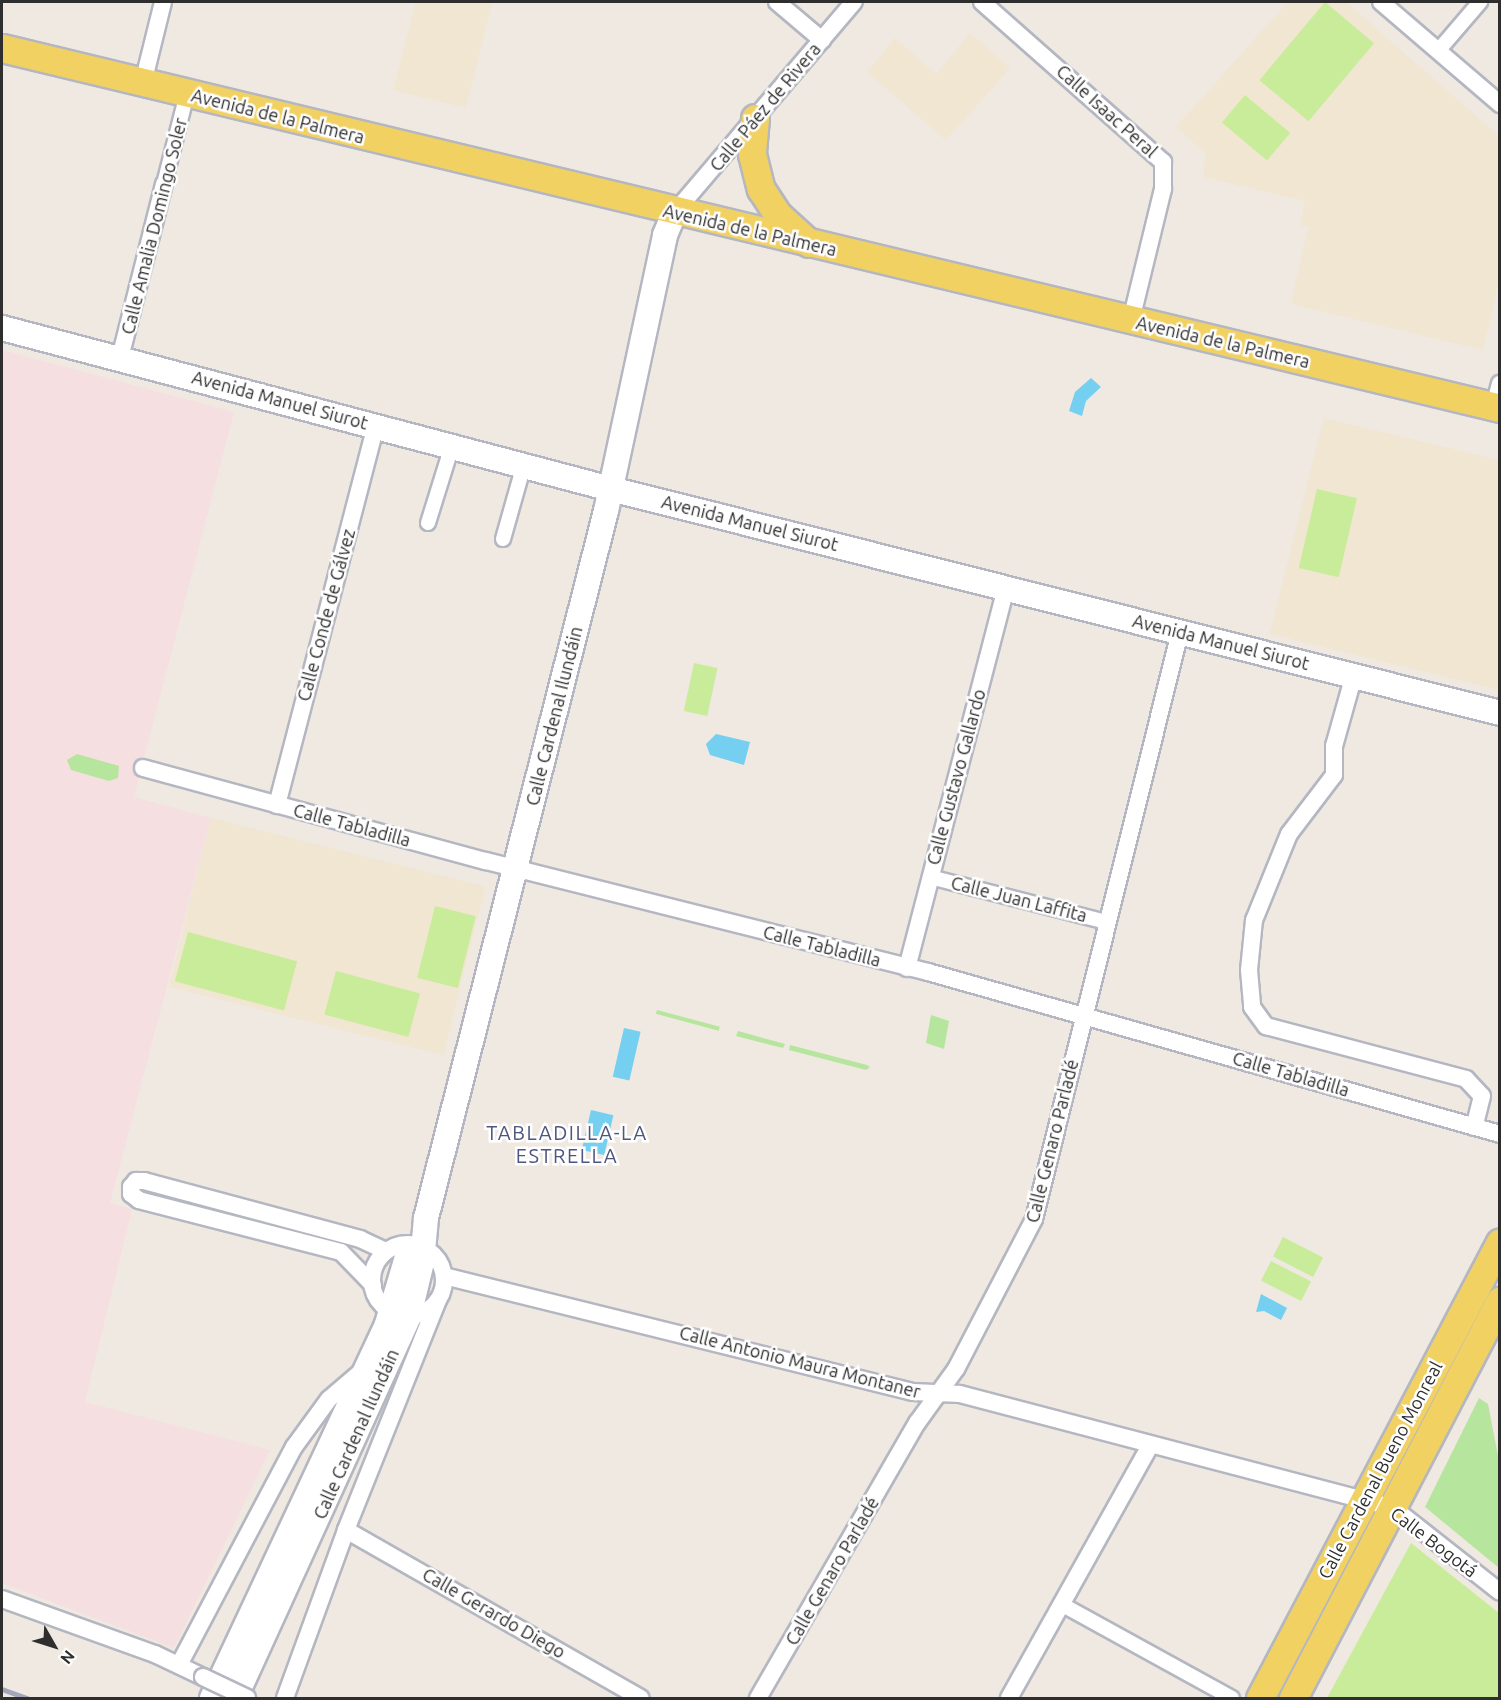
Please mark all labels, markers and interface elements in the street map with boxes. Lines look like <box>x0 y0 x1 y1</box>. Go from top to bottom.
street label: Calle Páez de Rivera <box>705 38 825 176</box>
street label: Calle Isaac Peral <box>1052 60 1162 162</box>
street label: Avenida de la Palmera <box>189 84 367 148</box>
street label: Calle Amalia Domingo Soler <box>117 115 191 337</box>
street label: Avenida de la Palmera <box>661 200 839 260</box>
street label: Avenida de la Palmera <box>1134 312 1312 372</box>
street label: Avenida Manuel Siurot <box>190 366 370 434</box>
street label: Avenida Manuel Siurot <box>659 491 841 555</box>
street label: Calle Conde de Gálvez <box>293 526 359 704</box>
street label: Avenida Manuel Siurot <box>1130 610 1312 674</box>
street label: Calle Cardenal Ilundáin <box>521 624 587 808</box>
street label: Calle Gustavo Gallardo <box>922 687 990 867</box>
street label: Calle Tabladilla <box>291 799 413 851</box>
street label: Calle Juan Laffita <box>949 872 1089 926</box>
street label: Calle Tabladilla <box>761 921 883 971</box>
street label: Calle Tabladilla <box>1230 1047 1352 1101</box>
street label: Calle Genaro Parladé <box>1021 1057 1083 1225</box>
district label: TABLADILLA-LA ESTRELLA <box>486 1121 648 1168</box>
street label: Calle Antonio Maura Montaner <box>677 1322 923 1402</box>
street label: Calle Cardenal Ilundáin <box>309 1346 403 1522</box>
street label: Calle Cardenal Bueno Monreal <box>1313 1357 1447 1583</box>
street label: Calle Genaro Parladé <box>781 1493 883 1649</box>
street label: Calle Bogotá <box>1386 1502 1482 1582</box>
street label: Calle Gerardo Diego <box>419 1563 569 1663</box>
north arrow <box>24 1616 84 1676</box>
text: N <box>57 1647 79 1668</box>

